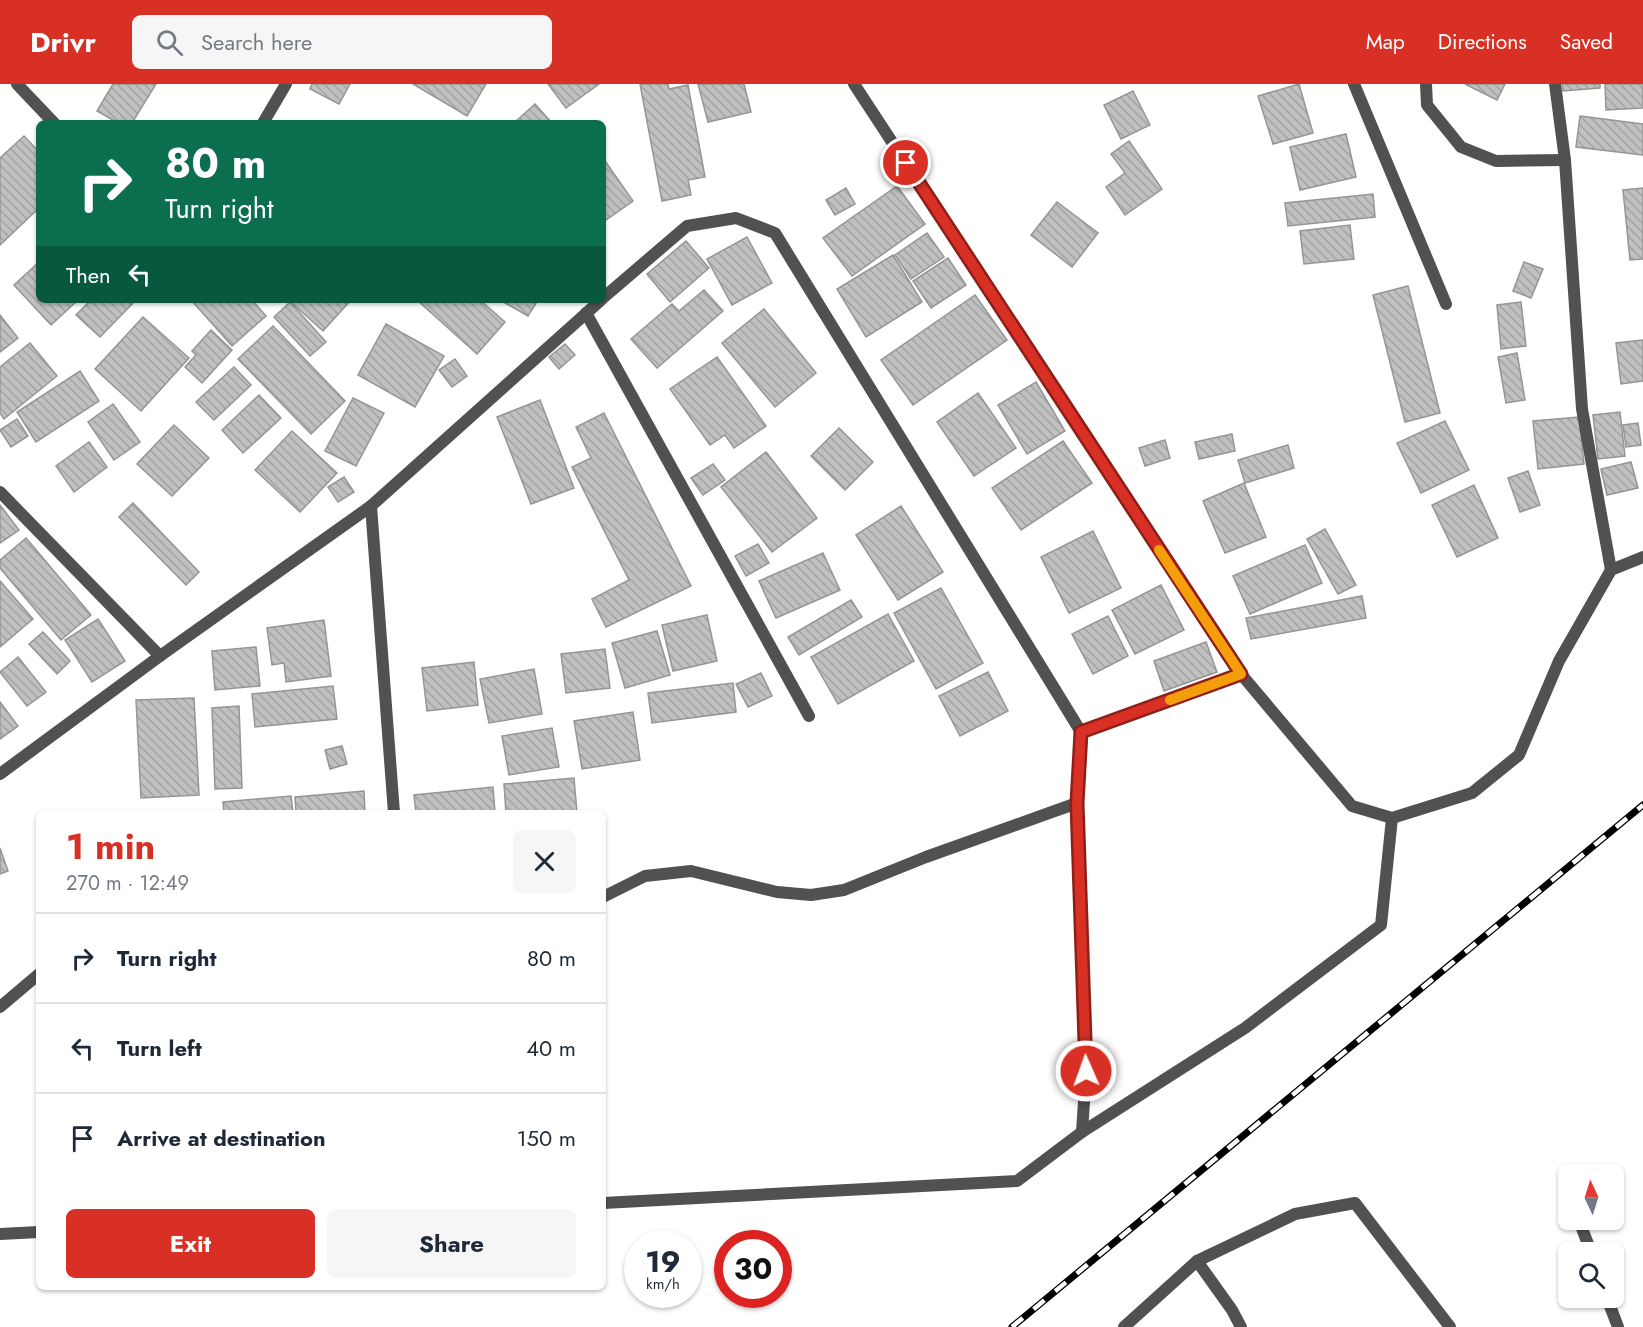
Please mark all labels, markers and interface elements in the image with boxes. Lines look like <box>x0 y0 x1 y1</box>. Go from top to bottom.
search box <box>132 15 552 69</box>
text: Drivr <box>30 22 96 63</box>
icon: search <box>153 26 186 59</box>
text: Search here <box>201 26 312 58</box>
text: Map <box>1366 27 1405 57</box>
text: Directions <box>1438 27 1527 57</box>
text: Saved <box>1560 27 1613 57</box>
text: 80 m <box>165 133 266 194</box>
pin <box>880 137 931 188</box>
icon: right <box>66 144 144 222</box>
icon: arrive <box>889 146 922 179</box>
text: Turn right <box>165 189 273 228</box>
icon: left <box>123 258 156 291</box>
text: Then <box>66 259 111 291</box>
text: 1 min <box>66 820 155 872</box>
button: close <box>513 830 576 893</box>
text: 270 m · 12:49 <box>66 869 189 898</box>
icon: right <box>66 942 99 975</box>
text: Turn right <box>117 942 217 974</box>
text: 80 m <box>527 942 576 974</box>
icon: left <box>66 1032 99 1065</box>
text: Turn left <box>117 1032 202 1064</box>
text: 40 m <box>526 1032 576 1064</box>
position arrow <box>1054 1039 1118 1103</box>
icon: arrive <box>66 1122 99 1155</box>
text: Arrive at destination <box>117 1122 326 1154</box>
text: 150 m <box>517 1122 576 1154</box>
north arrow <box>1558 1164 1624 1230</box>
map controls <box>1558 1164 1624 1308</box>
button: Exit <box>66 1209 315 1278</box>
button: Share <box>327 1209 576 1278</box>
speed limit sign: 30 <box>714 1230 792 1308</box>
text: 19 <box>645 1240 681 1283</box>
button: search <box>1558 1242 1624 1308</box>
text: km/h <box>646 1273 680 1295</box>

